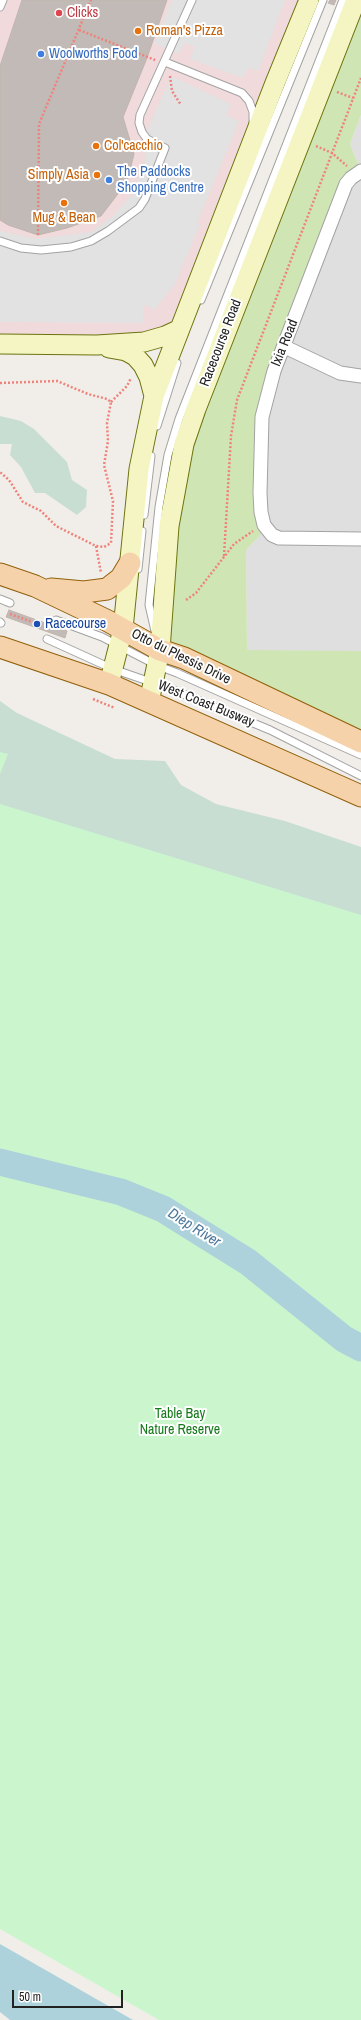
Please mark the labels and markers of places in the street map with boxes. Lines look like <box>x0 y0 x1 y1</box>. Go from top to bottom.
place label: Clicks <box>67 5 98 21</box>
marker: Clicks <box>54 8 64 18</box>
place label: Roman's Pizza <box>146 23 223 39</box>
marker: Roman's Pizza <box>133 26 143 36</box>
place label: Woolworths Food <box>49 46 138 62</box>
marker: Woolworths Food <box>36 49 46 59</box>
place label: Col'cacchio <box>104 138 163 154</box>
marker: Col'cacchio <box>91 141 101 151</box>
place label: The Paddocks Shopping Centre <box>117 164 204 196</box>
place label: Simply Asia <box>28 167 89 183</box>
marker: Simply Asia <box>92 170 102 180</box>
marker: The Paddocks Shopping Centre <box>104 175 114 185</box>
marker: Mug & Bean <box>59 198 69 208</box>
place label: Mug & Bean <box>32 210 96 226</box>
place label: Racecourse <box>45 616 106 632</box>
marker: Racecourse <box>32 619 42 629</box>

